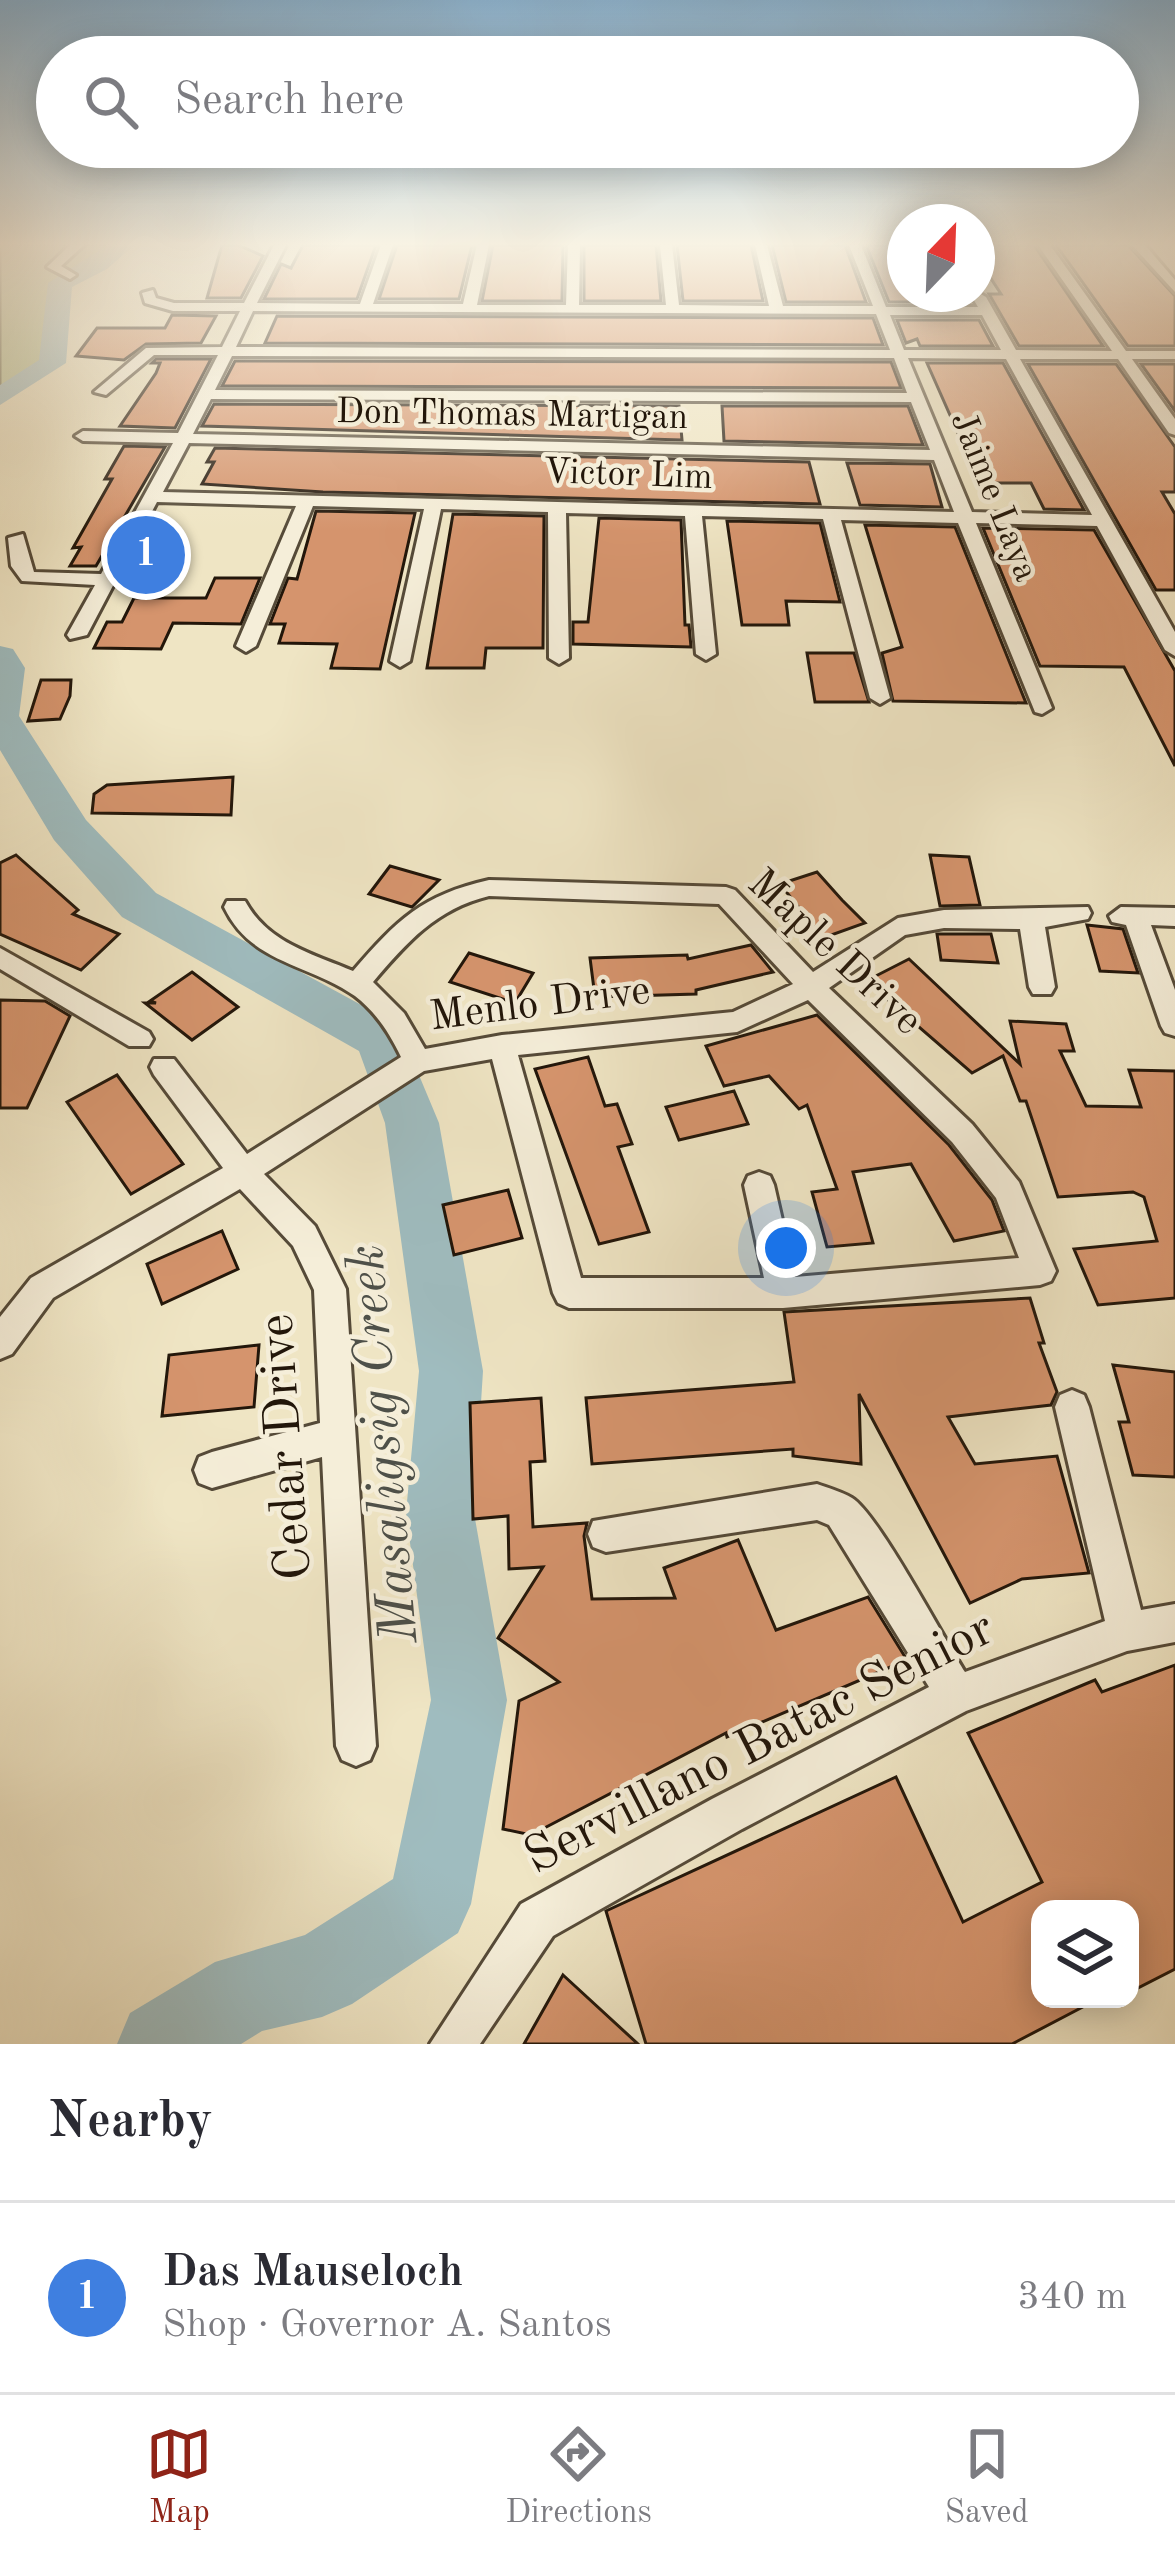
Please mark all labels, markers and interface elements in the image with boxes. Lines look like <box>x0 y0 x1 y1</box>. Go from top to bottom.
search box <box>36 36 1139 168</box>
icon: search <box>78 69 144 135</box>
text: Search here <box>174 79 404 124</box>
north arrow <box>887 204 995 312</box>
street label: Don Thomas Martigan <box>336 395 688 437</box>
street label: Jaime Laya <box>943 407 1043 587</box>
street label: Victor Lim <box>543 455 713 497</box>
pin: 1 <box>107 510 185 600</box>
street label: Maple Drive <box>739 862 929 1044</box>
street label: Menlo Drive <box>427 971 653 1039</box>
your location <box>756 1218 816 1278</box>
water label: Masaligsig Creek <box>341 1242 430 1647</box>
street label: Cedar Drive <box>252 1312 322 1582</box>
street label: Servillano Batac Senior <box>517 1603 1003 1885</box>
map controls <box>1031 1900 1139 2008</box>
button: layers <box>1031 1900 1139 2008</box>
text: Nearby <box>48 2097 213 2148</box>
text: Das Mauseloch <box>162 2251 463 2296</box>
text: 1 <box>76 2278 98 2317</box>
text: 340 m <box>1017 2278 1127 2317</box>
text: Shop · Governor A. Santos <box>162 2306 612 2345</box>
tab: Map <box>146 2421 212 2534</box>
tab: Directions <box>505 2421 652 2534</box>
tab: Saved <box>945 2421 1029 2534</box>

